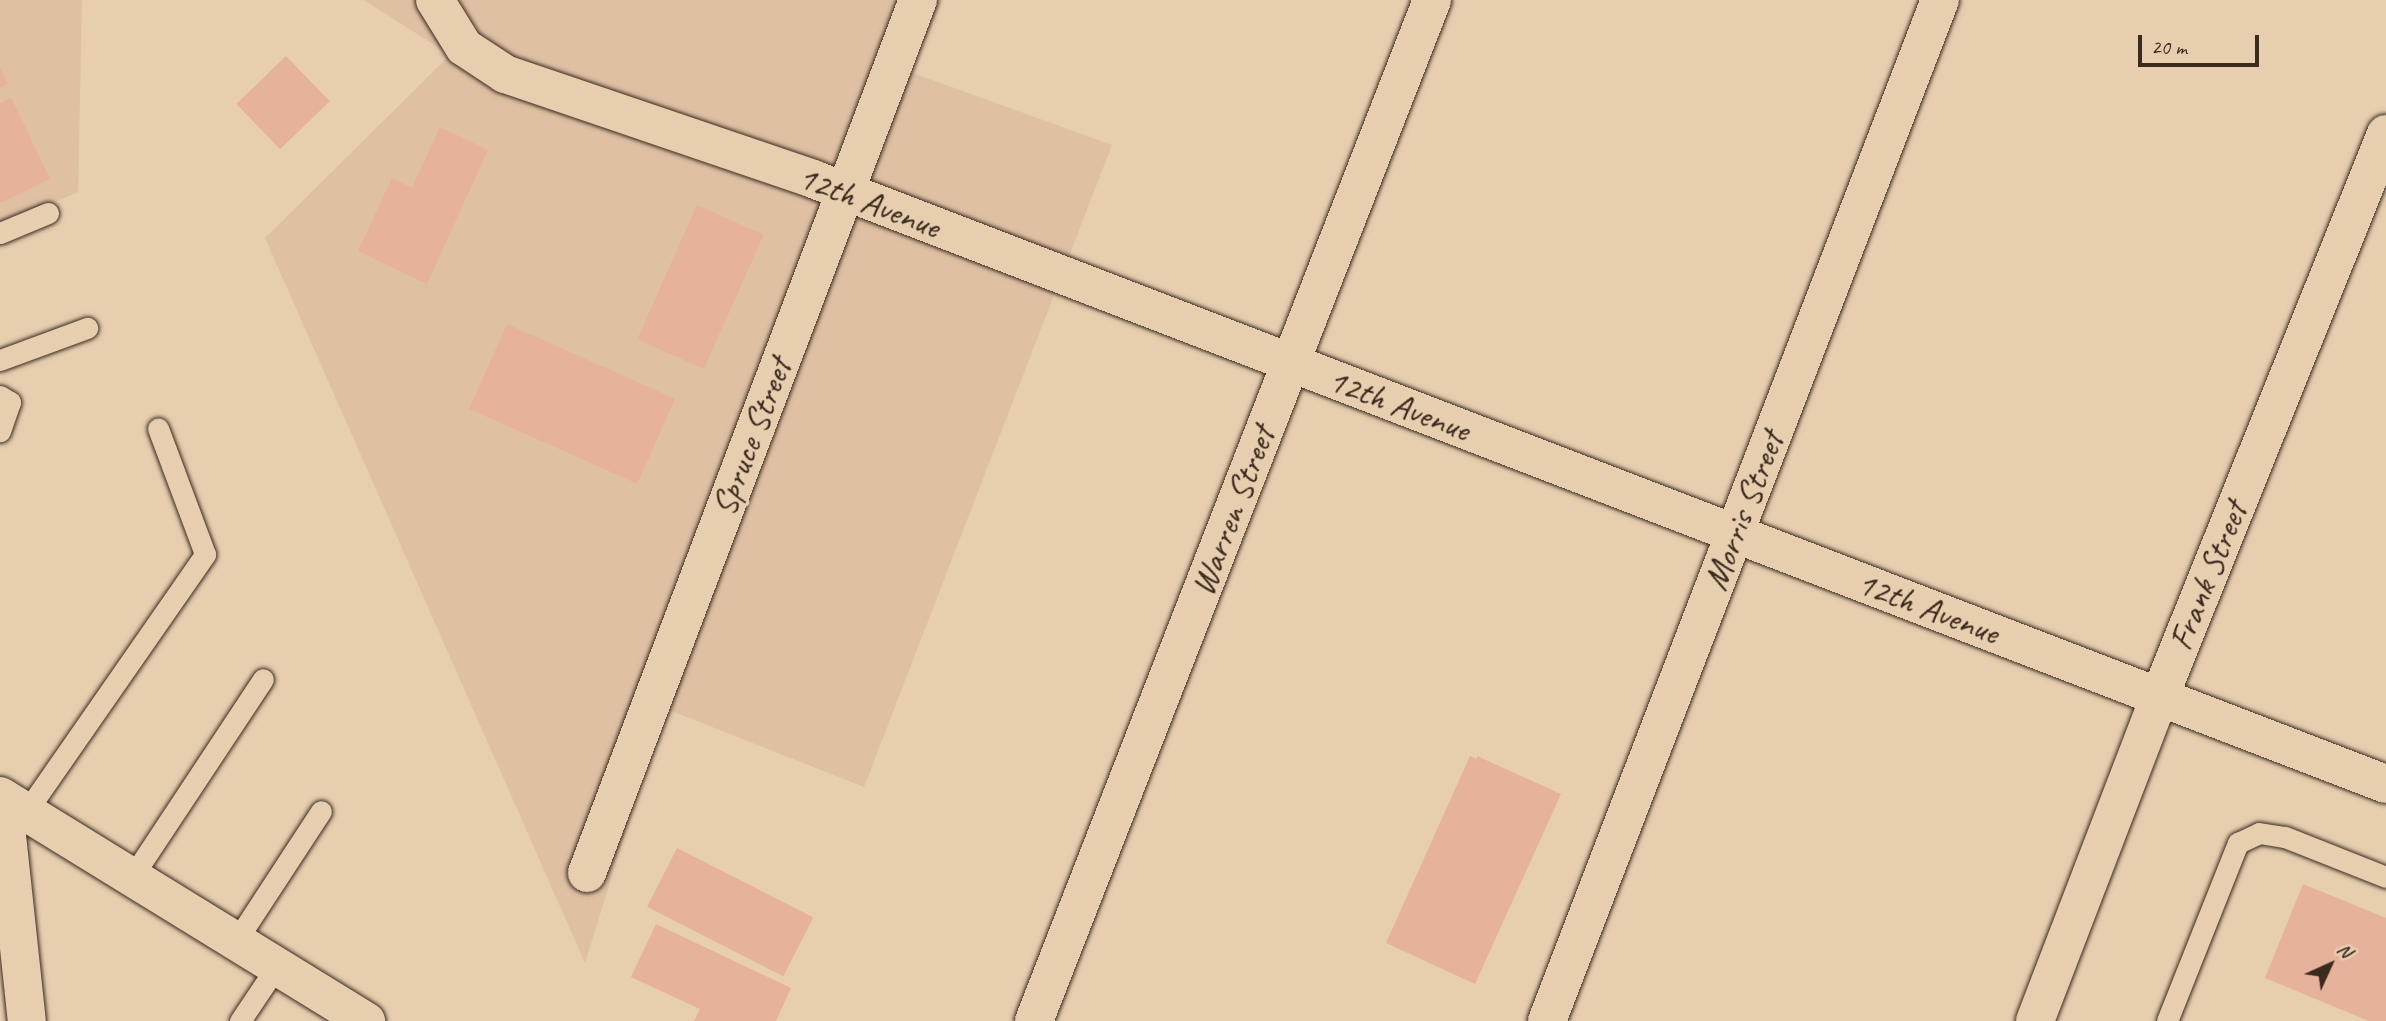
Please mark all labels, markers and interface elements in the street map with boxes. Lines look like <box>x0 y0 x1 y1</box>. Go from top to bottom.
scale bar <box>2141 21 2262 65</box>
text: 20 m <box>2151 34 2187 60</box>
street label: 12th Avenue <box>792 156 946 248</box>
street label: Spruce Street <box>703 352 801 522</box>
street label: 12th Avenue <box>1322 359 1476 451</box>
street label: Warren Street <box>1182 421 1284 601</box>
street label: Morris Street <box>1695 426 1793 596</box>
street label: Frank Street <box>2159 496 2257 656</box>
street label: 12th Avenue <box>1851 562 2005 654</box>
north arrow <box>2295 930 2365 1000</box>
text: N <box>2332 938 2357 963</box>

